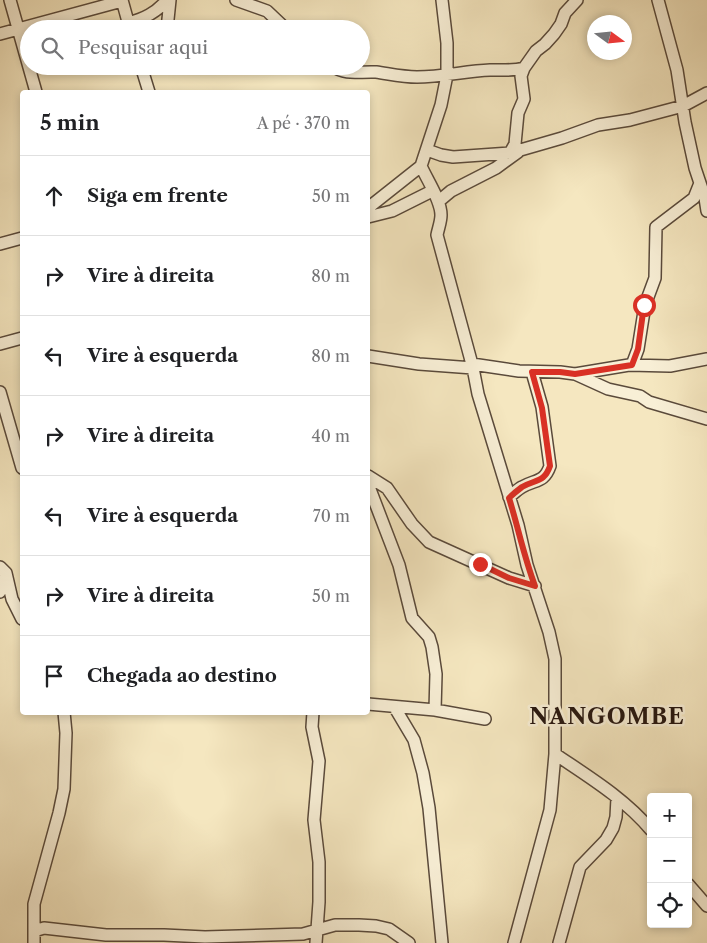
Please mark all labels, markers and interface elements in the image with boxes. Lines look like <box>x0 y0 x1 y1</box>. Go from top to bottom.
north arrow <box>587 15 632 60</box>
search box <box>20 20 370 75</box>
icon: search <box>38 34 66 62</box>
text: Pesquisar aqui <box>78 36 208 59</box>
text: 5 min <box>40 110 100 135</box>
text: A pé · 370 m <box>257 113 350 133</box>
icon: ahead <box>40 182 68 210</box>
text: Siga em frente <box>87 184 228 207</box>
text: 50 m <box>312 186 350 206</box>
icon: right <box>40 262 68 290</box>
text: Vire à direita <box>87 264 214 287</box>
text: 80 m <box>311 266 350 286</box>
route start <box>633 294 656 317</box>
icon: left <box>40 342 68 370</box>
text: Vire à esquerda <box>87 344 238 367</box>
text: 80 m <box>311 346 350 366</box>
icon: right <box>40 422 68 450</box>
text: Vire à direita <box>87 424 214 447</box>
text: 40 m <box>311 426 350 446</box>
icon: left <box>40 502 68 530</box>
text: Vire à esquerda <box>87 504 238 527</box>
text: 70 m <box>313 506 350 526</box>
route end <box>469 553 492 576</box>
icon: right <box>40 582 68 610</box>
text: Vire à direita <box>87 584 214 607</box>
text: 50 m <box>312 586 350 606</box>
icon: arrive <box>40 662 68 690</box>
text: Chegada ao destino <box>87 664 277 687</box>
district label: NANGOMBE <box>529 703 685 730</box>
map controls <box>647 793 692 928</box>
button: + <box>647 793 692 838</box>
button: − <box>647 838 692 883</box>
button: locate <box>647 883 692 928</box>

